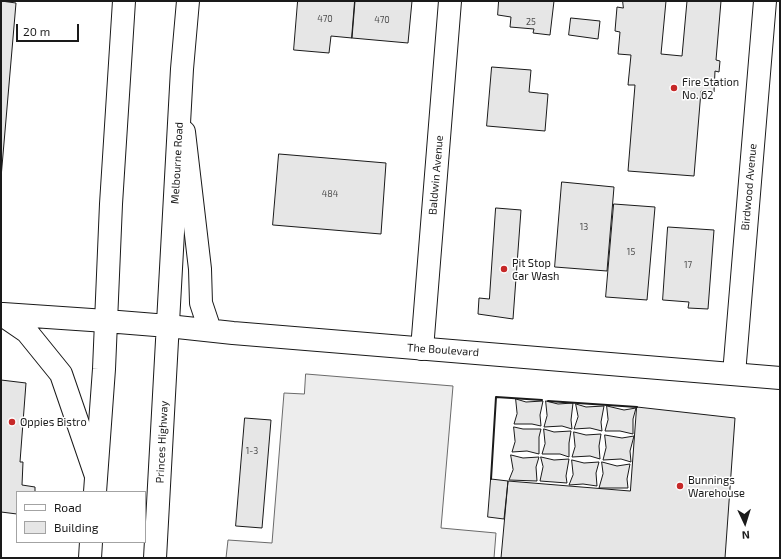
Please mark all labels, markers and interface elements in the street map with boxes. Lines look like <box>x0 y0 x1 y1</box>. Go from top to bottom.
house number: 470 <box>317 14 333 24</box>
house number: 470 <box>374 15 390 25</box>
scale bar <box>18 16 81 42</box>
house number: 25 <box>526 17 536 27</box>
text: 20 m <box>23 24 50 38</box>
place label: Fire Station No. 62 <box>682 75 739 101</box>
marker: Fire Station No. 62 <box>669 83 679 93</box>
street label: Melbourne Road <box>168 122 186 204</box>
street label: Baldwin Avenue <box>426 135 446 215</box>
street label: Birdwood Avenue <box>739 143 759 231</box>
house number: 484 <box>322 189 338 199</box>
house number: 13 <box>580 222 588 232</box>
house number: 15 <box>627 247 635 257</box>
place label: Pit Stop Car Wash <box>512 256 559 282</box>
house number: 17 <box>684 260 692 270</box>
marker: Pit Stop Car Wash <box>499 264 509 274</box>
street label: The Boulevard <box>407 341 479 359</box>
street label: Princes Highway <box>153 400 171 484</box>
place label: Oppies Bistro <box>20 415 87 429</box>
marker: Oppies Bistro <box>7 417 17 427</box>
house number: 1-3 <box>246 446 258 456</box>
place label: Bunnings Warehouse <box>688 473 745 499</box>
marker: Bunnings Warehouse <box>675 481 685 491</box>
legend <box>16 491 146 543</box>
text: Road <box>54 500 82 514</box>
north arrow <box>725 503 765 543</box>
text: Building <box>54 520 98 534</box>
text: N <box>741 529 750 542</box>

